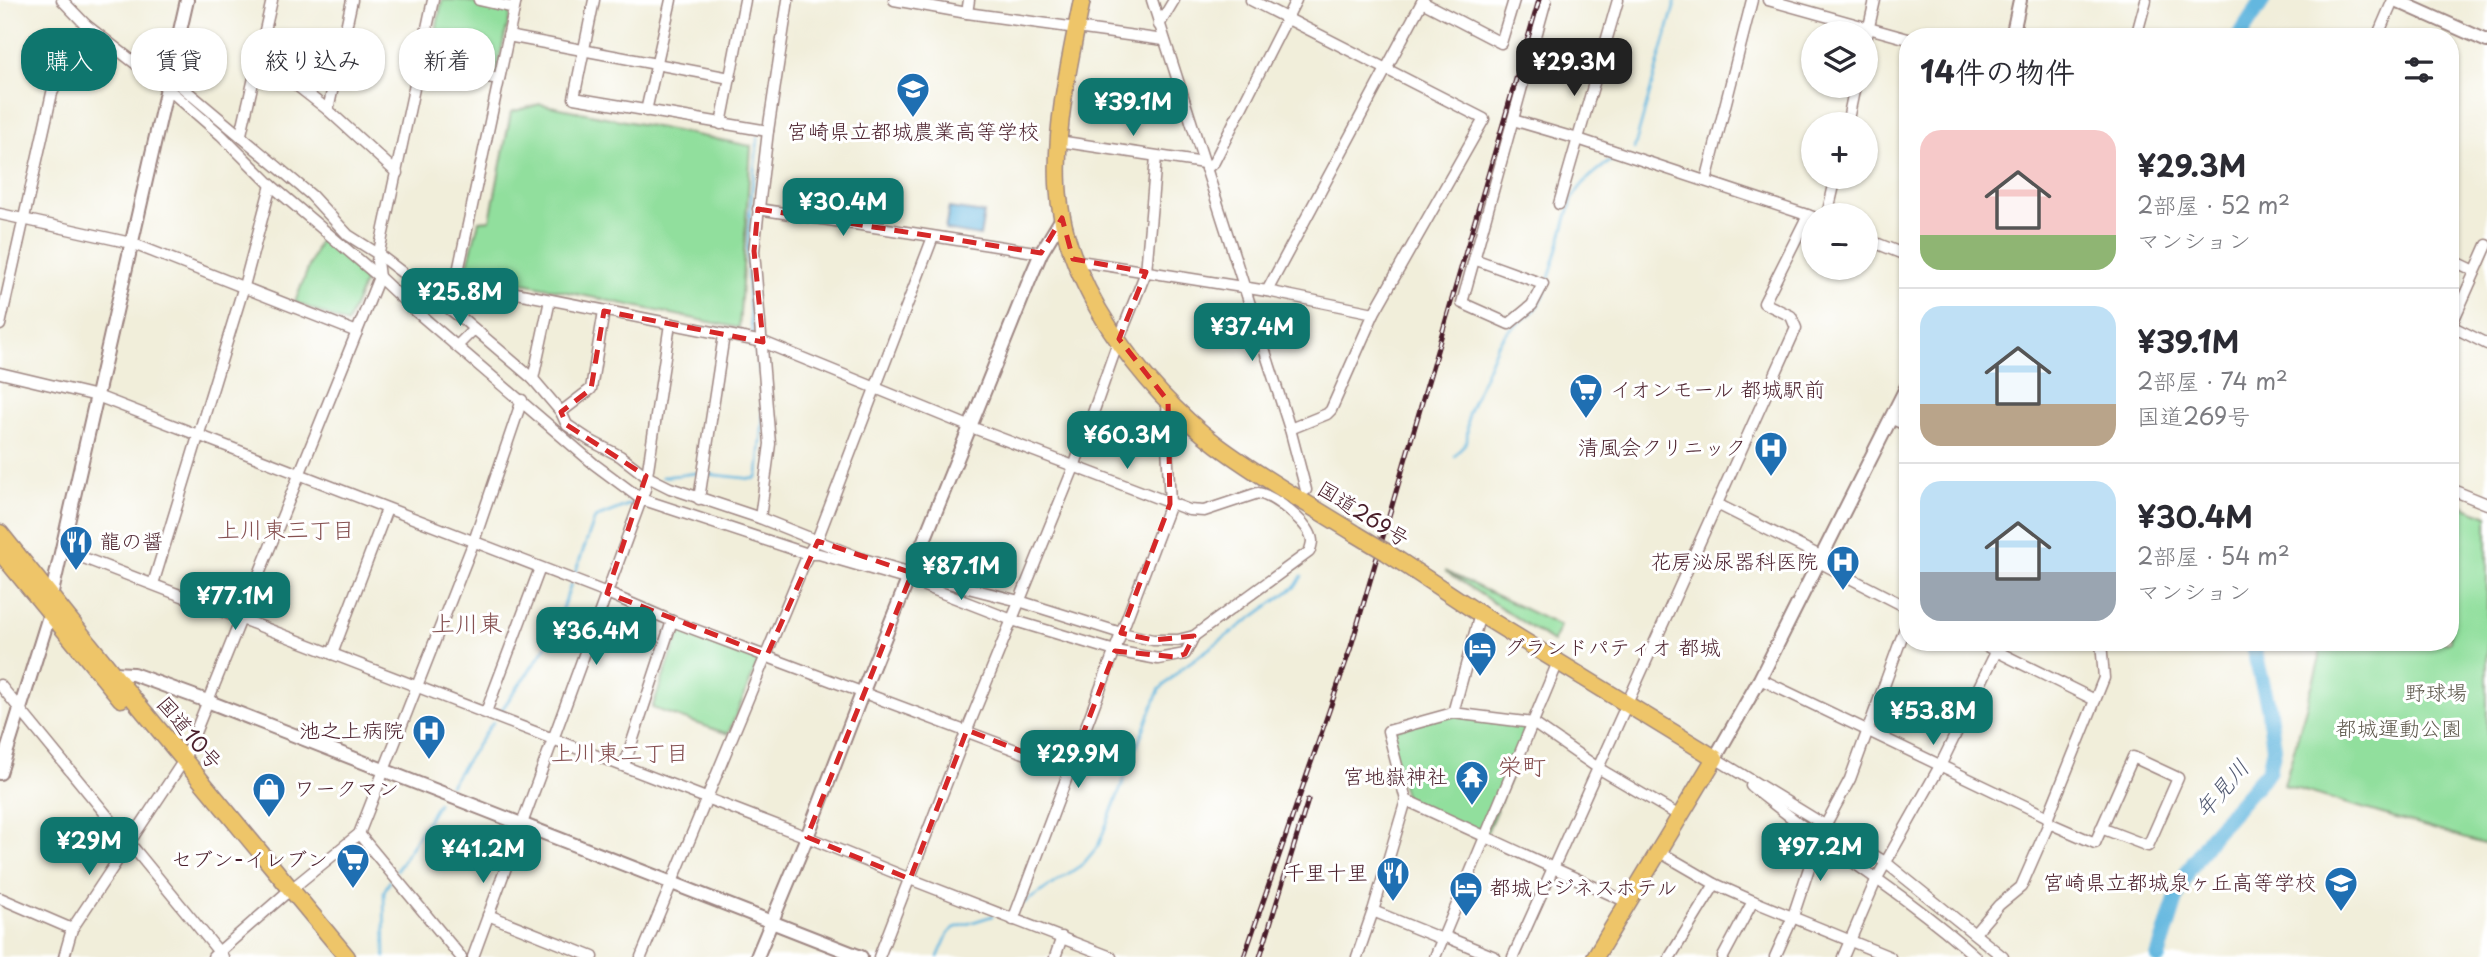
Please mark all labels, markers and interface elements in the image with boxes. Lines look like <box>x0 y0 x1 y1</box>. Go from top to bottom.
map controls <box>1801 21 1878 280</box>
button: layers <box>1801 21 1878 98</box>
chip: 購入 <box>21 28 117 91</box>
chip: 賃貸 <box>131 28 227 91</box>
chip: 絞り込み <box>241 28 385 91</box>
chip: 新着 <box>399 28 495 91</box>
pin: ¥29.3M <box>1517 38 1631 98</box>
text: ¥29.3M <box>1532 43 1616 78</box>
text: 14件の物件 <box>1920 48 2075 93</box>
icon: filters <box>2400 51 2438 89</box>
school or university icon: 宮崎県立都城農業高等学校 <box>894 70 932 119</box>
pin: ¥39.1M <box>1076 78 1190 138</box>
text: ¥39.1M <box>1094 83 1172 118</box>
button: + <box>1801 112 1878 189</box>
place label: 宮崎県立都城農業高等学校 <box>787 114 1039 146</box>
text: ¥29.3M <box>2137 142 2246 187</box>
icon: home <box>1976 158 2060 242</box>
pin: ¥30.4M <box>786 178 900 238</box>
text: ¥30.4M <box>799 183 887 218</box>
text: 2部屋 · 52 m² <box>2137 187 2290 222</box>
button: − <box>1801 203 1878 280</box>
text: マンション <box>2137 222 2251 257</box>
pin: ¥25.8M <box>403 268 517 328</box>
text: ¥25.8M <box>417 273 503 308</box>
pin: ¥37.4M <box>1195 304 1309 363</box>
text: ¥37.4M <box>1210 308 1294 343</box>
text: ¥39.1M <box>2137 318 2239 363</box>
icon: home <box>1976 334 2060 418</box>
text: 2部屋 · 74 m² <box>2137 363 2288 398</box>
supermarket icon: イオンモール 都城駅前 <box>1567 371 1605 420</box>
place label: イオンモール 都城駅前 <box>1610 372 1825 404</box>
text: 国道269号 <box>2137 398 2250 433</box>
pin: ¥60.3M <box>1070 412 1184 471</box>
text: ¥60.3M <box>1083 416 1171 451</box>
hospital icon: 清風会クリニック <box>1752 429 1790 478</box>
place label: 清風会クリニック <box>1578 430 1746 462</box>
street label: 国道269号 <box>1312 471 1416 553</box>
text: ¥30.4M <box>2137 493 2253 538</box>
icon: home <box>1976 509 2060 593</box>
district label: 上川東三丁目 <box>217 511 355 546</box>
restaurant icon: 龍の醤 <box>57 523 95 572</box>
place label: 龍の醤 <box>100 524 163 556</box>
text: 2部屋 · 54 m² <box>2137 538 2290 573</box>
pin: ¥87.1M <box>904 542 1018 602</box>
hospital icon: 花房泌尿器科医院 <box>1824 543 1862 592</box>
place label: 花房泌尿器科医院 <box>1650 544 1818 576</box>
text: ¥87.1M <box>922 547 1000 582</box>
pin: ¥77.1M <box>178 572 292 632</box>
text: マンション <box>2137 573 2251 608</box>
text: ¥77.1M <box>196 577 274 612</box>
district label: 上川東 <box>431 604 503 640</box>
pin: ¥36.4M <box>539 608 653 667</box>
text: ¥36.4M <box>552 612 640 647</box>
hotel icon: グランドパティオ 都城 <box>1461 629 1499 678</box>
place label: グランドパティオ 都城 <box>1504 630 1721 662</box>
park label: 野球場 <box>2405 675 2468 707</box>
street label: 国道10号 <box>150 688 231 776</box>
pin: ¥53.8M <box>1876 688 1990 747</box>
text: ¥53.8M <box>1890 692 1976 727</box>
park label: 都城運動公園 <box>2336 711 2462 743</box>
hospital icon: 池之上病院 <box>410 712 448 761</box>
place label: 池之上病院 <box>299 713 404 745</box>
pin: ¥29.9M <box>1021 730 1135 790</box>
district label: 上川東二丁目 <box>551 734 689 769</box>
text: ¥29.9M <box>1036 735 1120 770</box>
district label: 栄町 <box>1498 747 1546 783</box>
water label: 年見川 <box>2185 750 2257 826</box>
temple icon: 宮地嶽神社 <box>1453 758 1491 807</box>
place label: 宮地嶽神社 <box>1343 759 1448 791</box>
shop icon: ワークマン <box>250 770 288 819</box>
place label: ワークマン <box>294 771 399 803</box>
pin: ¥29M <box>48 818 130 877</box>
text: ¥29M <box>56 822 122 857</box>
pin: ¥97.2M <box>1763 824 1877 883</box>
pin: ¥41.2M <box>426 826 540 885</box>
text: ¥97.2M <box>1778 828 1862 863</box>
text: ¥41.2M <box>441 830 525 865</box>
supermarket icon: セブン-イレブン <box>334 841 372 890</box>
place label: セブン-イレブン <box>171 842 328 874</box>
restaurant icon: 千里十里 <box>1374 854 1412 903</box>
place label: 千里十里 <box>1284 855 1368 887</box>
school or university icon: 宮崎県立都城泉ヶ丘高等学校 <box>2322 864 2360 913</box>
place label: 宮崎県立都城泉ヶ丘高等学校 <box>2043 865 2316 897</box>
hotel icon: 都城ビジネスホテル <box>1447 869 1485 918</box>
place label: 都城ビジネスホテル <box>1490 870 1677 902</box>

